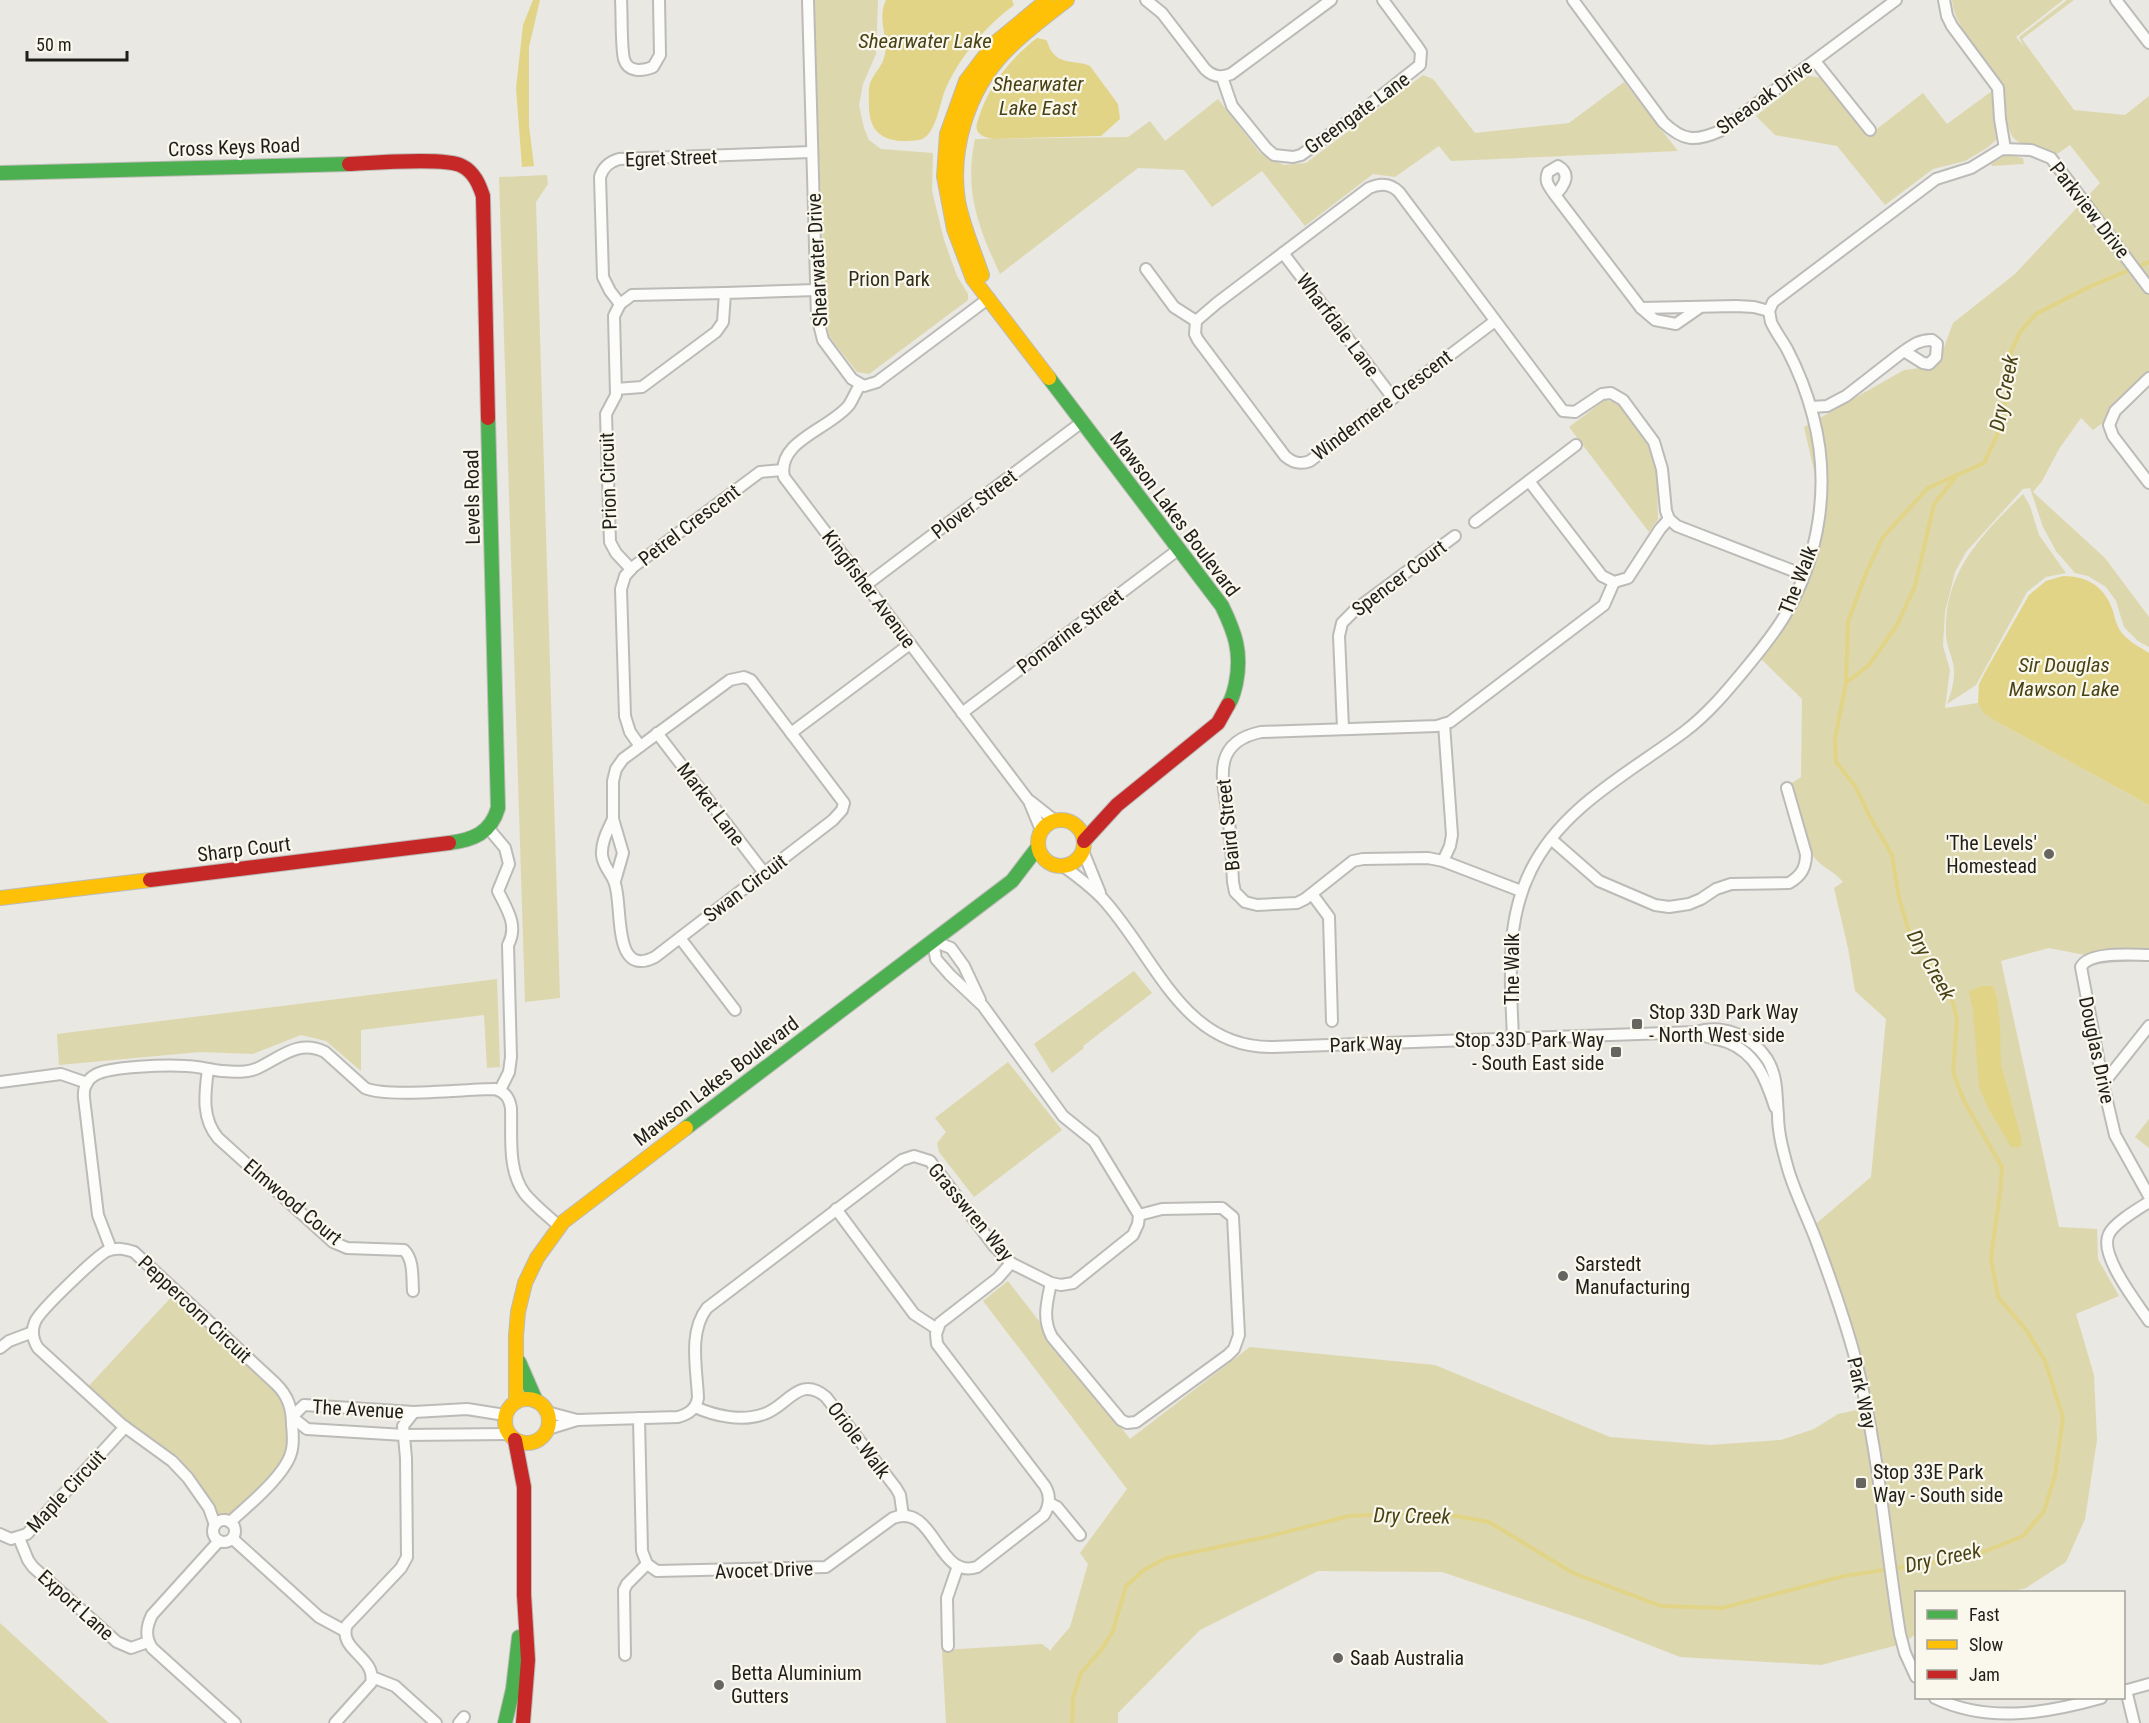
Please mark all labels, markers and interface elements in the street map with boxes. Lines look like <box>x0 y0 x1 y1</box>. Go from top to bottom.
scale bar <box>27 24 128 62</box>
water label: Shearwater Lake <box>858 29 992 53</box>
text: 50 m <box>36 34 71 55</box>
street label: Sheaoak Drive <box>1712 54 1816 140</box>
street label: Greengate Lane <box>1300 67 1414 159</box>
water label: Shearwater Lake East <box>993 72 1084 120</box>
street label: Cross Keys Road <box>168 133 300 161</box>
street label: Egret Street <box>624 144 718 172</box>
street label: Parkview Drive <box>2045 157 2135 263</box>
street label: Shearwater Drive <box>802 193 832 327</box>
park label: Prion Park <box>848 267 930 291</box>
street label: Wharfdale Lane <box>1291 269 1385 381</box>
street label: Windermere Crescent <box>1307 344 1457 465</box>
water label: Dry Creek <box>1985 352 2023 433</box>
street label: Mawson Lakes Boulevard <box>1105 427 1245 601</box>
street label: Prion Circuit <box>594 432 622 530</box>
street label: Levels Road <box>459 449 485 545</box>
street label: Plover Street <box>926 464 1022 544</box>
street label: Petrel Crescent <box>634 479 744 571</box>
street label: Kingfisher Avenue <box>817 525 921 653</box>
street label: Spencer Court <box>1347 535 1451 621</box>
street label: The Walk <box>1773 542 1823 618</box>
street label: Pomarine Street <box>1012 583 1128 679</box>
water label: Sir Douglas Mawson Lake <box>2009 653 2119 701</box>
street label: Market Lane <box>672 758 750 850</box>
street label: Baird Street <box>1211 778 1245 872</box>
street label: Sharp Court <box>196 831 292 867</box>
place label: 'The Levels' Homestead <box>1946 831 2037 878</box>
marker: 'The Levels' Homestead <box>2042 847 2056 861</box>
street label: Swan Circuit <box>698 849 792 927</box>
water label: Dry Creek <box>1902 925 1961 1005</box>
street label: The Walk <box>1500 933 1524 1005</box>
street label: Douglas Drive <box>2074 994 2120 1106</box>
place label: Stop 33D Park Way - North West side <box>1649 1000 1798 1047</box>
street label: Mawson Lakes Boulevard <box>629 1011 803 1151</box>
marker: Stop 33D Park Way - North West side <box>1630 1017 1644 1031</box>
place label: Stop 33D Park Way - South East side <box>1455 1028 1604 1075</box>
street label: Park Way <box>1329 1031 1403 1057</box>
marker: Stop 33D Park Way - South East side <box>1609 1045 1623 1059</box>
street label: Elmwood Court <box>239 1154 347 1250</box>
street label: Grasswren Way <box>923 1158 1019 1266</box>
street label: Peppercorn Circuit <box>133 1250 257 1368</box>
place label: Sarstedt Manufacturing <box>1575 1252 1690 1299</box>
marker: Sarstedt Manufacturing <box>1556 1269 1570 1283</box>
street label: Park Way <box>1842 1355 1882 1431</box>
street label: The Avenue <box>312 1395 404 1423</box>
street label: Oriole Walk <box>823 1397 895 1483</box>
street label: Maple Circuit <box>22 1445 110 1537</box>
place label: Stop 33E Park Way - South side <box>1873 1460 2003 1507</box>
marker: Stop 33E Park Way - South side <box>1854 1476 1868 1490</box>
water label: Dry Creek <box>1373 1503 1452 1529</box>
water label: Dry Creek <box>1903 1538 1984 1578</box>
street label: Avocet Drive <box>714 1556 814 1584</box>
street label: Export Lane <box>33 1565 119 1645</box>
legend <box>1915 1591 2125 1699</box>
text: Fast <box>1969 1604 2000 1625</box>
text: Slow <box>1969 1634 2004 1655</box>
place label: Saab Australia <box>1350 1646 1464 1670</box>
marker: Saab Australia <box>1331 1651 1345 1665</box>
place label: Betta Aluminium Gutters <box>731 1661 862 1708</box>
text: Jam <box>1969 1664 2000 1685</box>
marker: Betta Aluminium Gutters <box>712 1678 726 1692</box>

